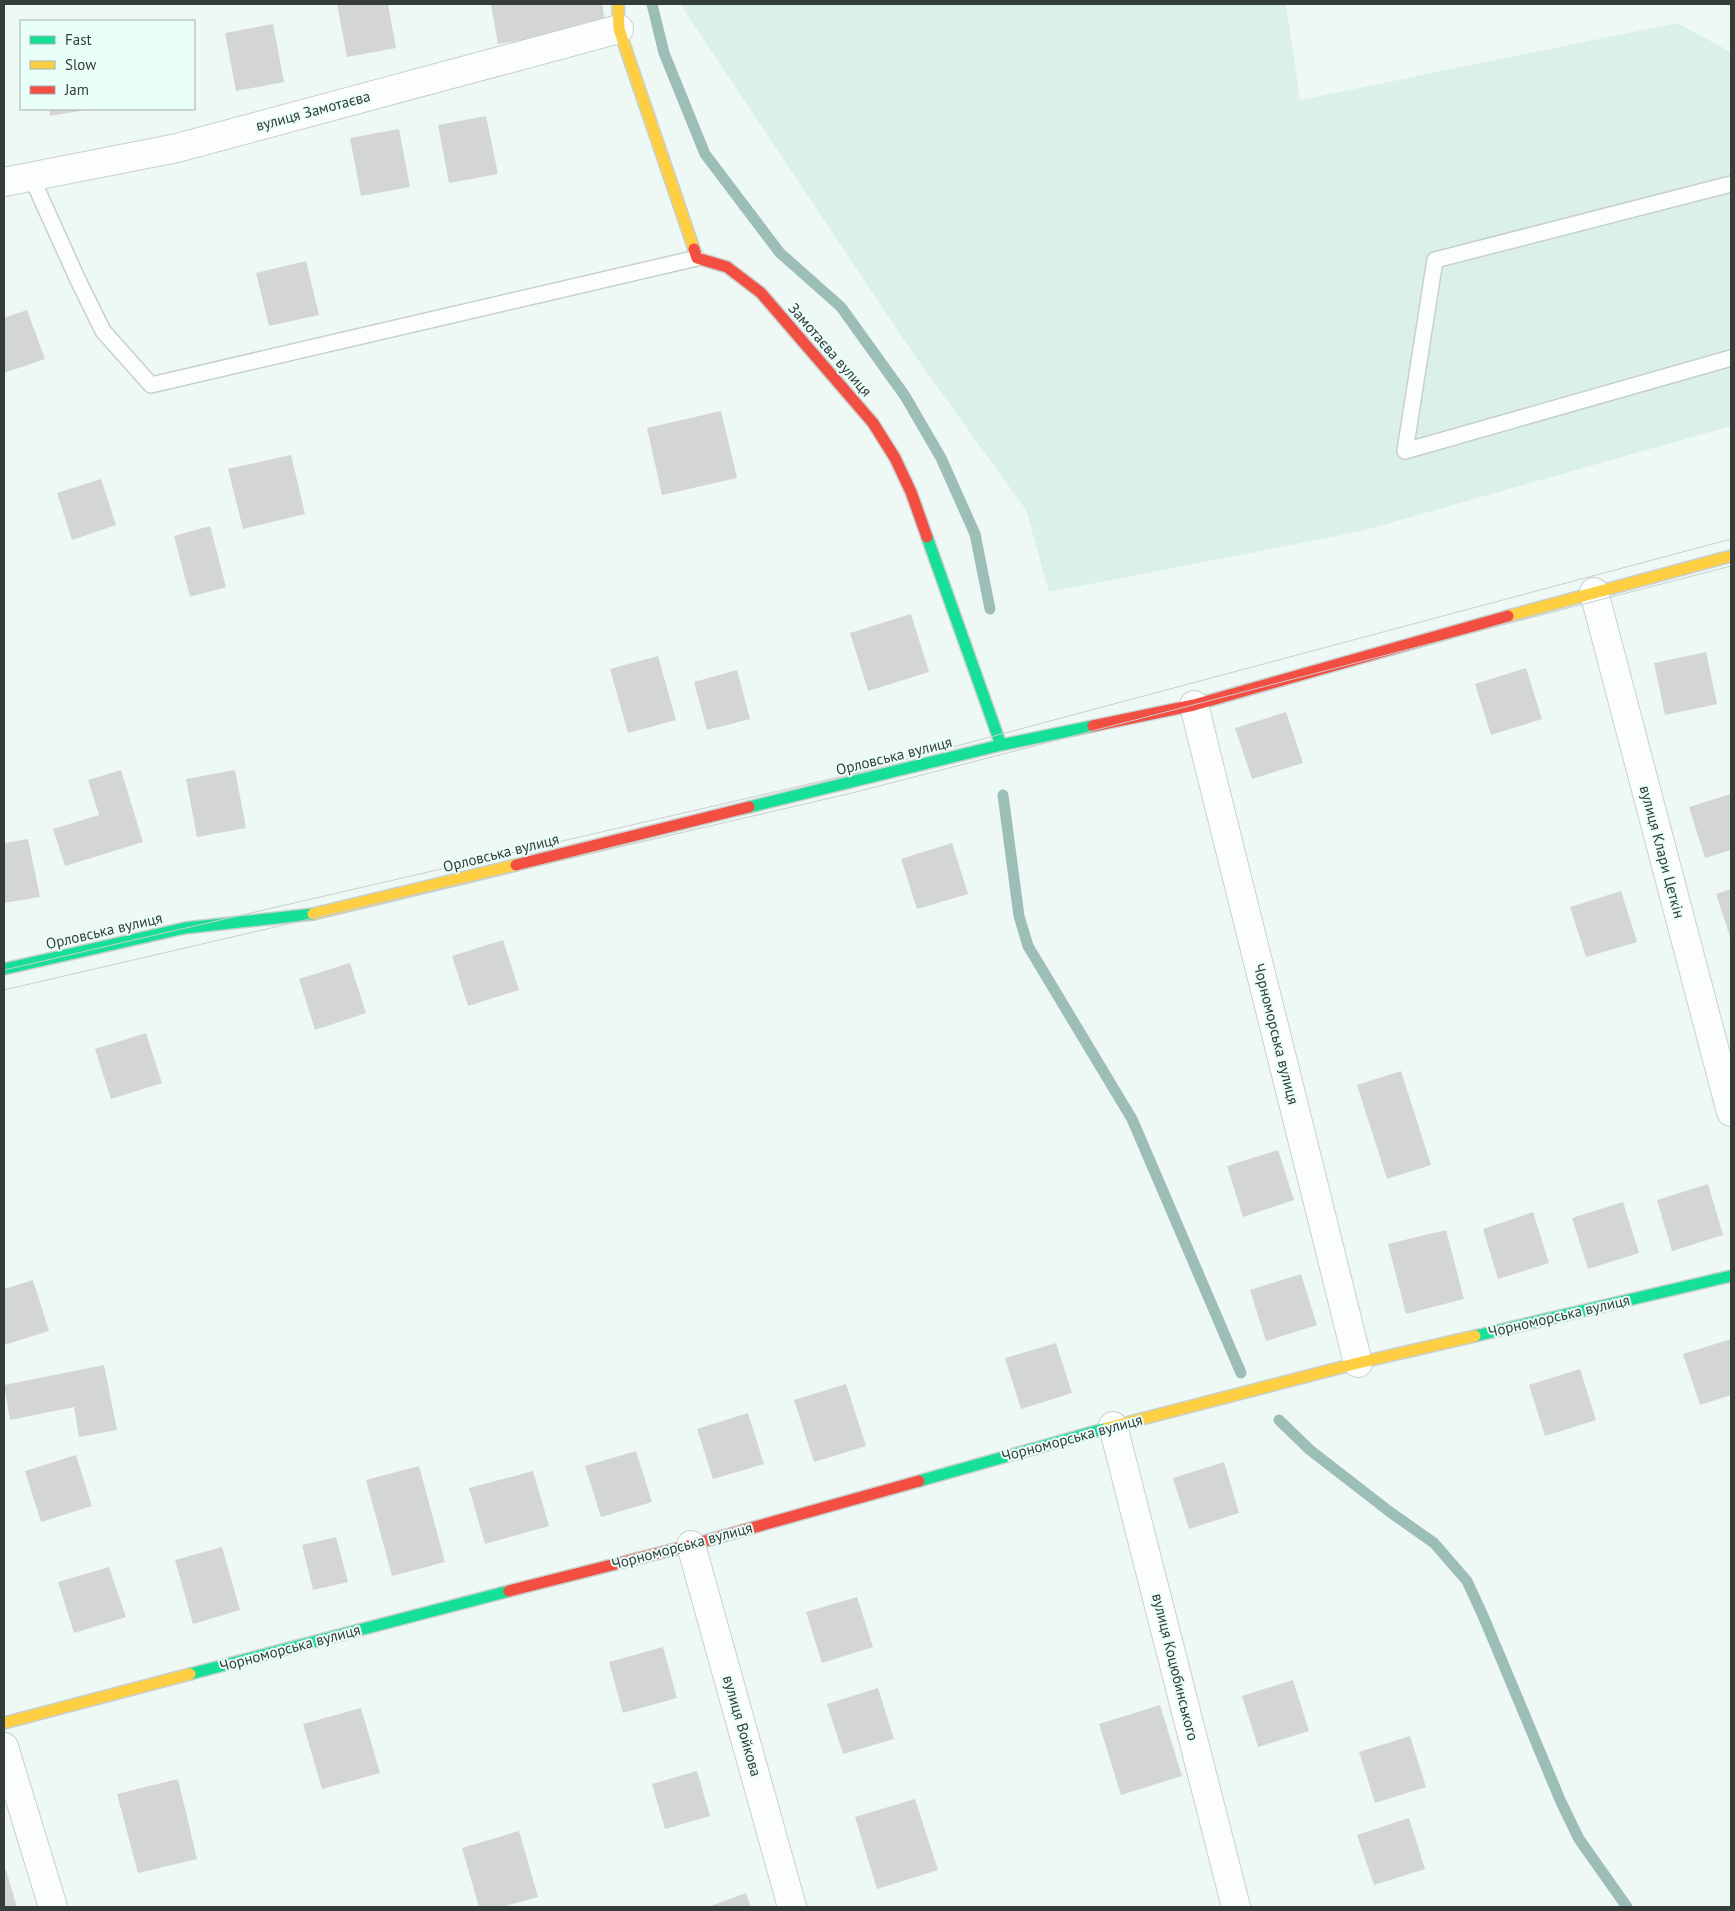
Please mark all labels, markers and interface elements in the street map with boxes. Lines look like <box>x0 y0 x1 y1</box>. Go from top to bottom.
legend <box>20 20 195 110</box>
text: Fast <box>65 30 92 49</box>
text: Slow <box>65 55 96 74</box>
text: Jam <box>64 80 89 99</box>
street label: вулиця Замотаєва <box>254 86 372 135</box>
street label: Замотаєва вулиця <box>785 299 876 400</box>
street label: Орловська вулиця <box>834 732 954 779</box>
street label: вулиця Клари Цеткін <box>1636 783 1689 920</box>
street label: Орловська вулиця <box>441 829 561 876</box>
street label: Орловська вулиця <box>44 908 164 953</box>
street label: Чорноморська вулиця <box>1250 961 1303 1106</box>
street label: Чорноморська вулиця <box>1486 1290 1632 1341</box>
street label: Чорноморська вулиця <box>999 1410 1144 1465</box>
street label: Чорноморська вулиця <box>609 1518 754 1573</box>
street label: вулиця Коцюбинського <box>1148 1591 1203 1742</box>
street label: Чорноморська вулиця <box>217 1620 362 1675</box>
street label: вулиця Войкова <box>719 1673 766 1779</box>

